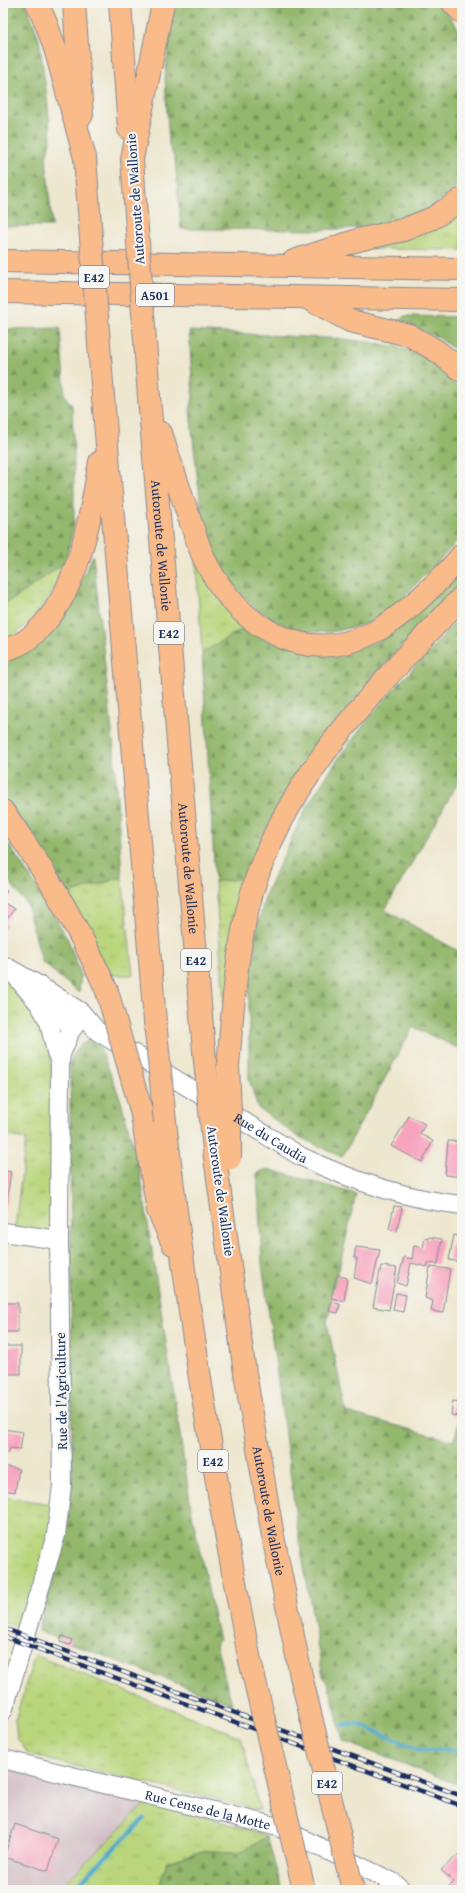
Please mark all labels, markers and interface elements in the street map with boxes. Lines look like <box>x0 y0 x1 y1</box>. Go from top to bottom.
street label: Autoroute de Wallonie <box>120 132 150 265</box>
road number: E42 <box>79 266 109 288</box>
road number: A501 <box>136 284 174 306</box>
street label: Autoroute de Wallonie <box>146 479 177 612</box>
road number: E42 <box>154 622 184 644</box>
street label: Autoroute de Wallonie <box>173 802 204 935</box>
road number: E42 <box>181 949 211 971</box>
street label: Rue du Caudia <box>230 1108 311 1168</box>
street label: Autoroute de Wallonie <box>202 1125 240 1258</box>
street label: Rue de l'Agriculture <box>50 1332 72 1450</box>
street label: Autoroute de Wallonie <box>248 1444 291 1578</box>
road number: E42 <box>198 1450 228 1472</box>
road number: E42 <box>312 1772 342 1794</box>
street label: Rue Cense de la Motte <box>143 1785 273 1835</box>

